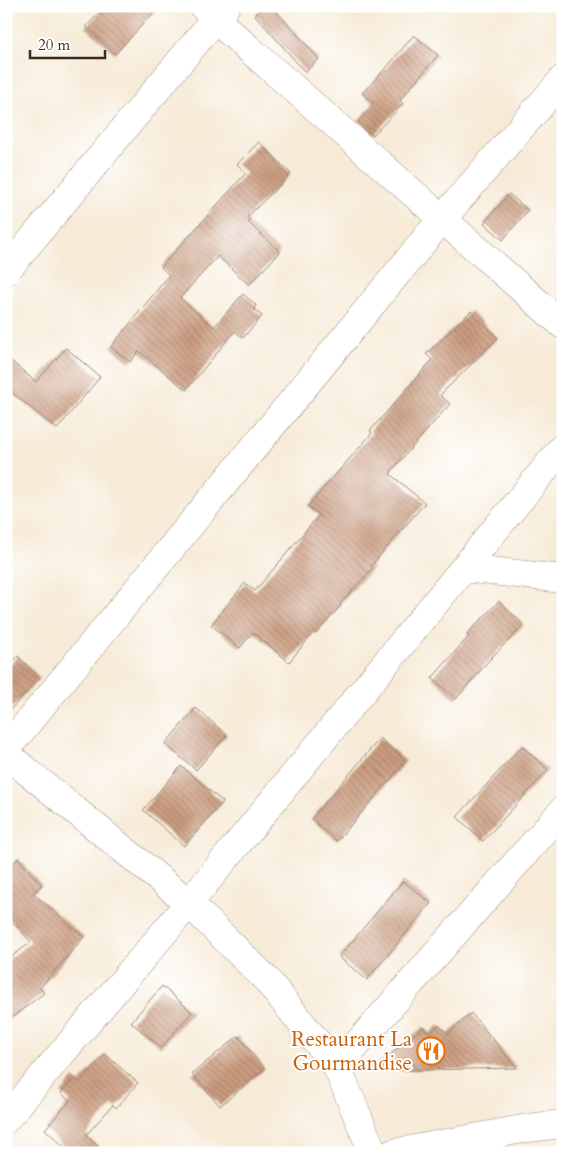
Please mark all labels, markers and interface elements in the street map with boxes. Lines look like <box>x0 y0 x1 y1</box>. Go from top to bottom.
scale bar <box>30 28 105 60</box>
text: 20 m <box>38 35 70 55</box>
place label: Restaurant La Gourmandise <box>291 1025 412 1078</box>
restaurant icon: Restaurant La Gourmandise <box>416 1036 446 1066</box>

